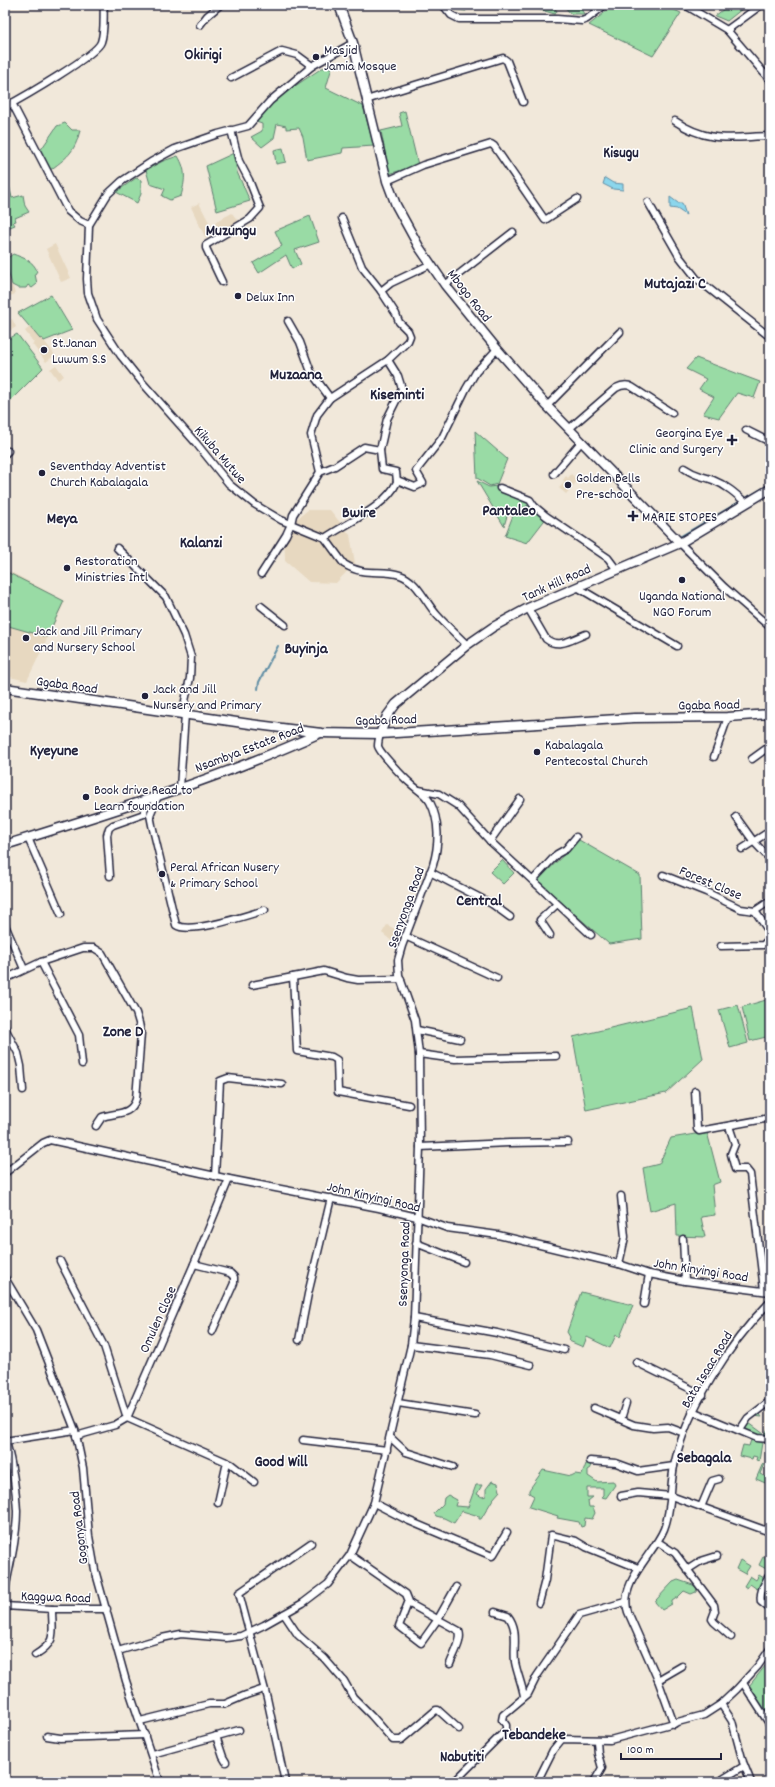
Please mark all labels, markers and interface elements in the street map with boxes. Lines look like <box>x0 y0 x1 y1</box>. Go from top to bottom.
place label: Masjid Jamia Mosque <box>324 41 396 77</box>
district label: Okirigi <box>184 44 222 67</box>
marker: Masjid Jamia Mosque <box>311 52 321 62</box>
district label: Kisugu <box>603 143 639 165</box>
district label: Muzungu <box>206 220 256 243</box>
street label: Mbogo Road <box>441 266 495 327</box>
district label: Mutajazi C <box>644 273 706 296</box>
place label: Delux Inn <box>246 288 294 308</box>
marker: Delux Inn <box>233 291 243 301</box>
place label: St.Janan Luwum S.S <box>52 334 106 370</box>
marker: St.Janan Luwum S.S <box>39 345 49 355</box>
district label: Muzaana <box>270 364 324 387</box>
district label: Kiseminti <box>370 384 424 407</box>
street label: Kikuba Mutwe <box>189 422 250 489</box>
place label: Georgina Eye Clinic and Surgery <box>629 424 723 460</box>
marker: Georgina Eye Clinic and Surgery <box>726 434 738 446</box>
place label: Seventhday Adventist Church Kabalagala <box>50 457 166 493</box>
marker: Seventhday Adventist Church Kabalagala <box>37 468 47 478</box>
place label: Golden Bells Pre-school <box>576 469 640 505</box>
marker: Golden Bells Pre-school <box>563 480 573 490</box>
district label: Pantaleo <box>482 500 536 523</box>
district label: Bwire <box>342 502 376 525</box>
district label: Meya <box>47 508 79 531</box>
place label: MARIE STOPES <box>642 508 717 528</box>
marker: MARIE STOPES <box>627 510 639 522</box>
district label: Kalanzi <box>180 532 222 555</box>
place label: Restoration Ministries Intl <box>75 552 149 588</box>
street label: Tank Hill Road <box>519 560 594 608</box>
marker: Restoration Ministries Intl <box>62 563 72 573</box>
marker: Uganda National NGO Forum <box>677 575 687 585</box>
place label: Uganda National NGO Forum <box>639 587 726 623</box>
place label: Jack and Jill Primary and Nursery School <box>34 622 142 658</box>
marker: Jack and Jill Primary and Nursery School <box>21 633 31 643</box>
district label: Buyinja <box>285 638 329 661</box>
street label: Ggaba Road <box>35 672 99 700</box>
place label: Jack and Jill Nursery and Primary <box>153 680 262 716</box>
marker: Jack and Jill Nursery and Primary <box>140 691 150 701</box>
street label: Ggaba Road <box>678 695 740 717</box>
street label: Ggaba Road <box>355 710 417 732</box>
street label: Nsambya Estate Road <box>192 719 307 779</box>
place label: Kabalagala Pentecostal Church <box>545 736 648 772</box>
district label: Kyeyune <box>30 740 78 763</box>
marker: Kabalagala Pentecostal Church <box>532 747 542 757</box>
place label: Book drive Read to Learn foundation <box>94 781 192 817</box>
marker: Book drive Read to Learn foundation <box>81 792 91 802</box>
place label: Peral African Nusery & Primary School <box>170 858 279 894</box>
street label: Forest Close <box>676 862 745 906</box>
street label: Ssenyonga Road <box>383 864 431 951</box>
marker: Peral African Nusery & Primary School <box>157 869 167 879</box>
district label: Central <box>456 890 502 913</box>
district label: Zone D <box>103 1021 144 1044</box>
street label: John Kinyingi Road <box>325 1177 422 1218</box>
street label: Ssenyonga Road <box>394 1221 416 1307</box>
street label: John Kinyingi Road <box>652 1254 750 1288</box>
street label: Omulen Close <box>135 1283 182 1356</box>
street label: Bata Isaac Road <box>677 1328 739 1412</box>
district label: Sebagala <box>677 1447 733 1470</box>
district label: Good Will <box>254 1451 308 1474</box>
street label: Gogonya Road <box>66 1490 94 1566</box>
street label: Kaggwa Road <box>20 1587 91 1609</box>
district label: Tebandeke <box>502 1724 566 1747</box>
scale bar <box>621 1735 721 1761</box>
text: 100 m <box>627 1742 654 1759</box>
district label: Nabutiti <box>440 1747 484 1769</box>

